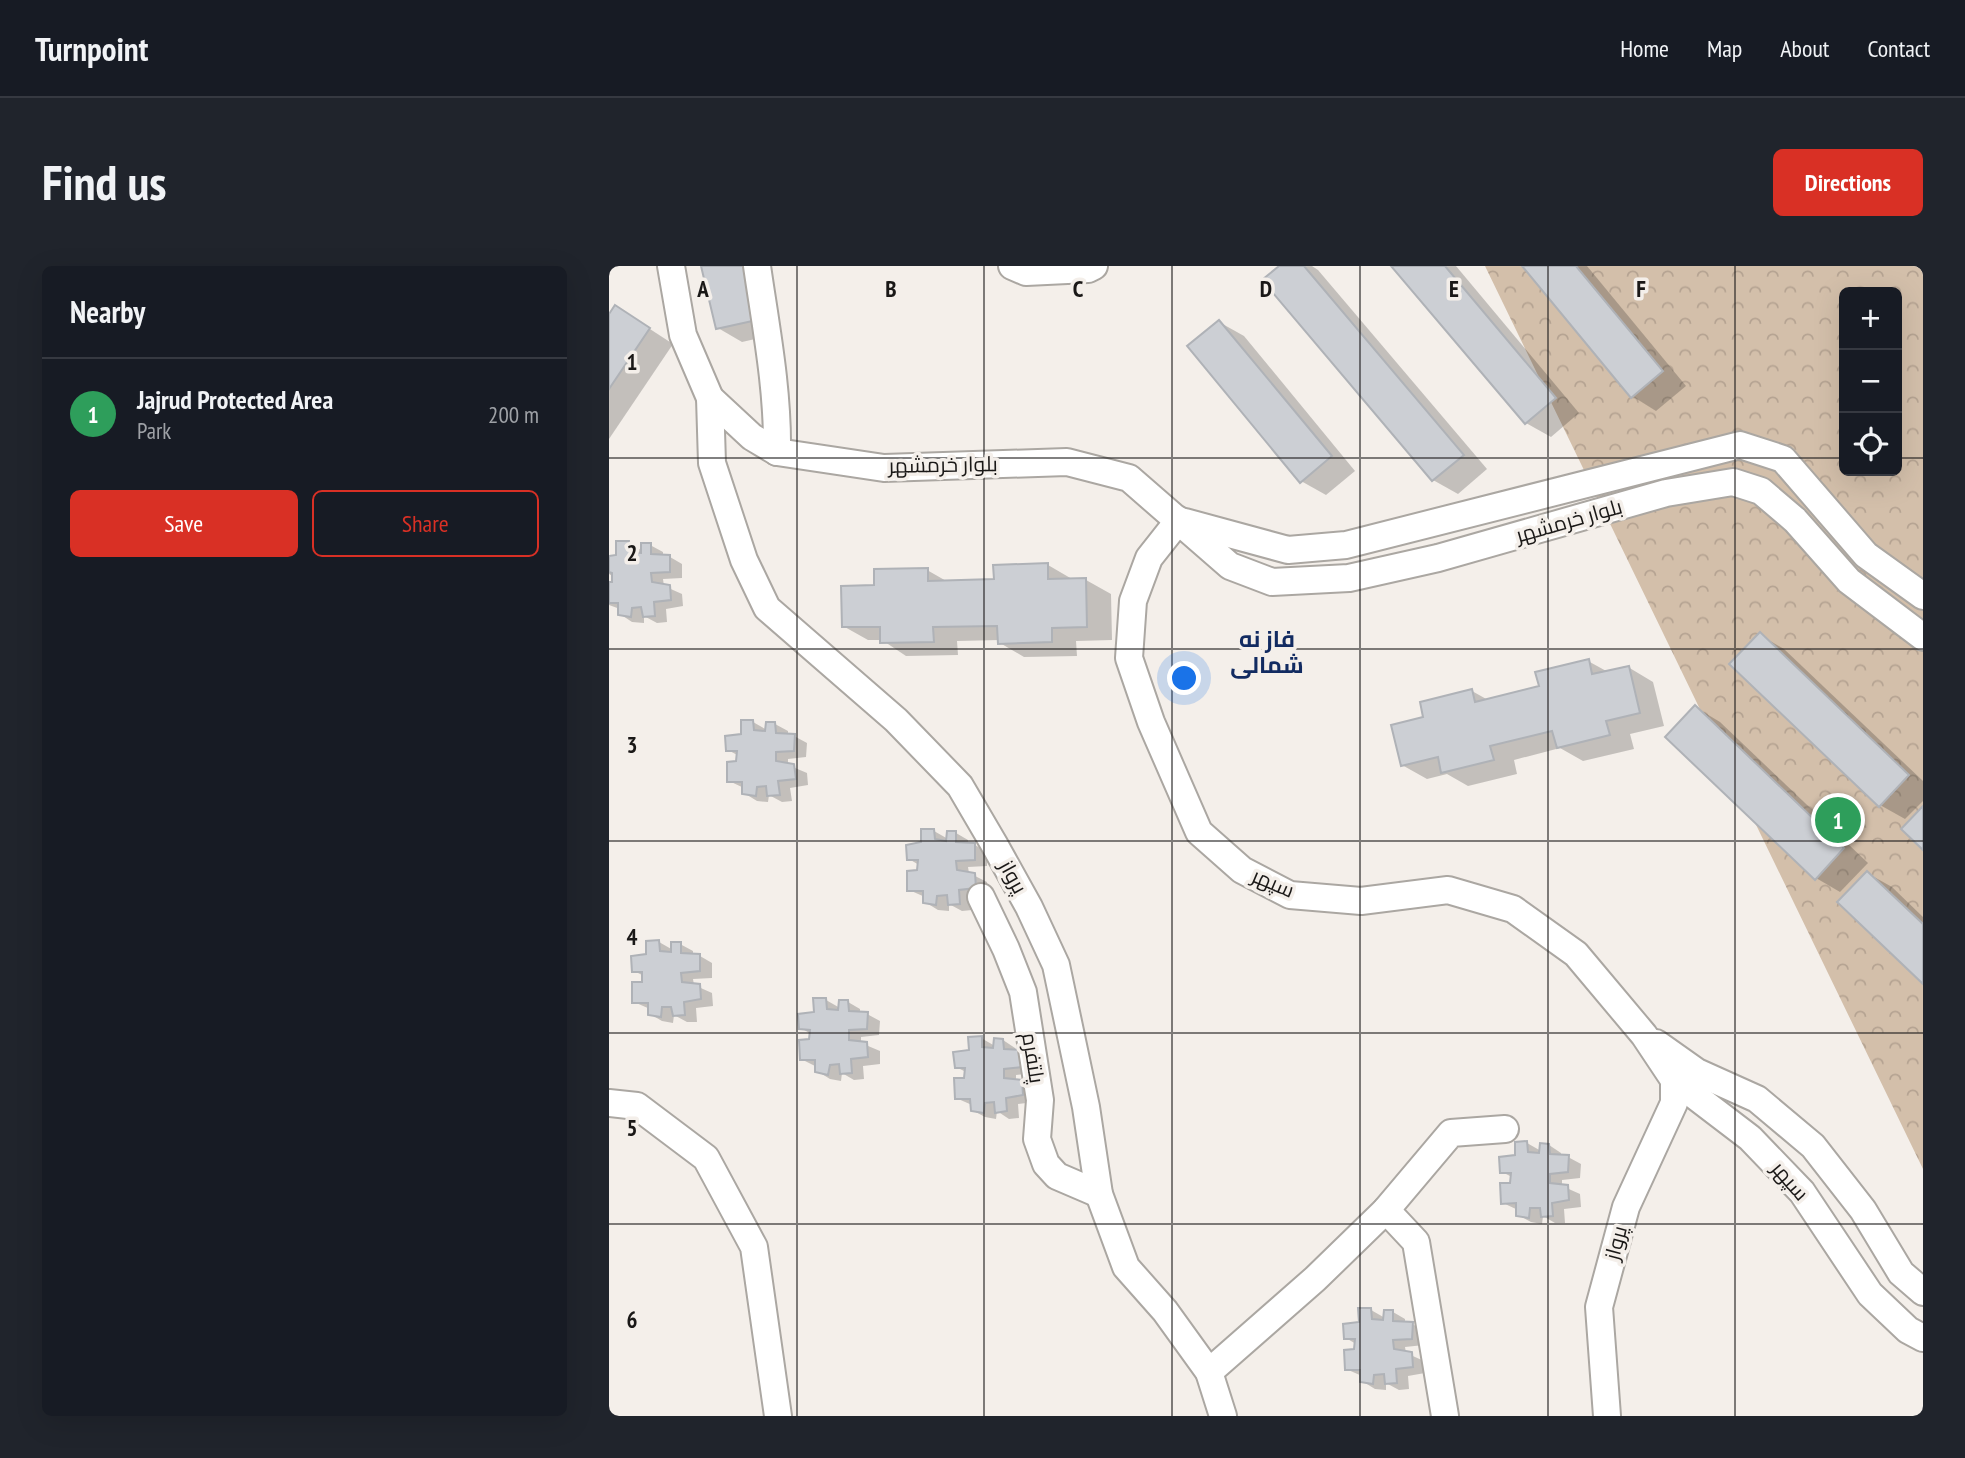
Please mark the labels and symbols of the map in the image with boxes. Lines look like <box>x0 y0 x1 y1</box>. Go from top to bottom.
text: A <box>696 274 709 303</box>
text: B <box>885 274 897 303</box>
text: C <box>1073 274 1084 303</box>
text: D <box>1260 274 1272 303</box>
text: E <box>1449 274 1459 303</box>
text: F <box>1636 274 1646 303</box>
text: 1 <box>627 347 638 376</box>
street label: بلوار خرمشهر <box>887 450 998 479</box>
street label: بلوار خرمشهر <box>1512 492 1625 549</box>
text: 2 <box>627 538 638 567</box>
district label: فاز نه شمالی <box>1230 624 1304 679</box>
your location <box>1167 661 1201 695</box>
text: 3 <box>627 730 638 759</box>
pin: 1 <box>1815 794 1861 846</box>
street label: پرواز <box>992 854 1034 899</box>
street label: سپهر <box>1247 861 1299 904</box>
text: 4 <box>627 922 638 951</box>
street label: پلتفرم <box>1015 1031 1051 1086</box>
text: 5 <box>627 1113 638 1142</box>
street label: سپهر <box>1765 1155 1815 1206</box>
street label: پرواز <box>1598 1222 1634 1264</box>
text: 6 <box>627 1305 638 1334</box>

